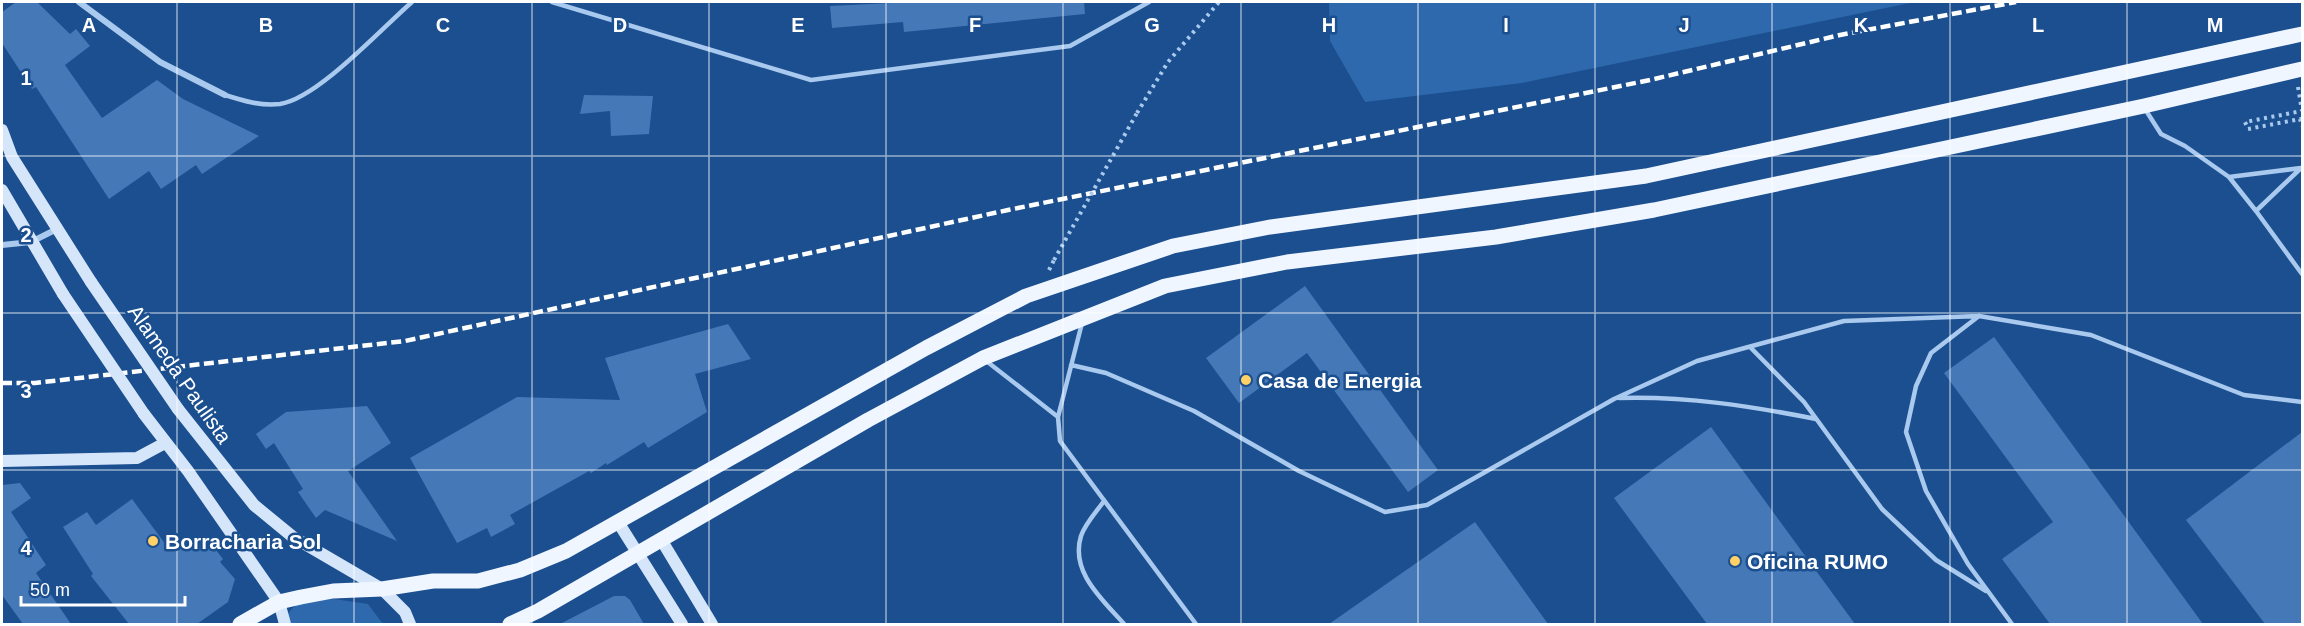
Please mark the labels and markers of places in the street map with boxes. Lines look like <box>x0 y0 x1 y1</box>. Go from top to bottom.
place label: Casa de Energia <box>1258 369 1422 392</box>
marker: Casa de Energia <box>1239 373 1253 387</box>
place label: Borracharia Sol <box>165 530 321 553</box>
marker: Borracharia Sol <box>146 534 160 548</box>
place label: Oficina RUMO <box>1747 550 1888 573</box>
marker: Oficina RUMO <box>1728 554 1742 568</box>

